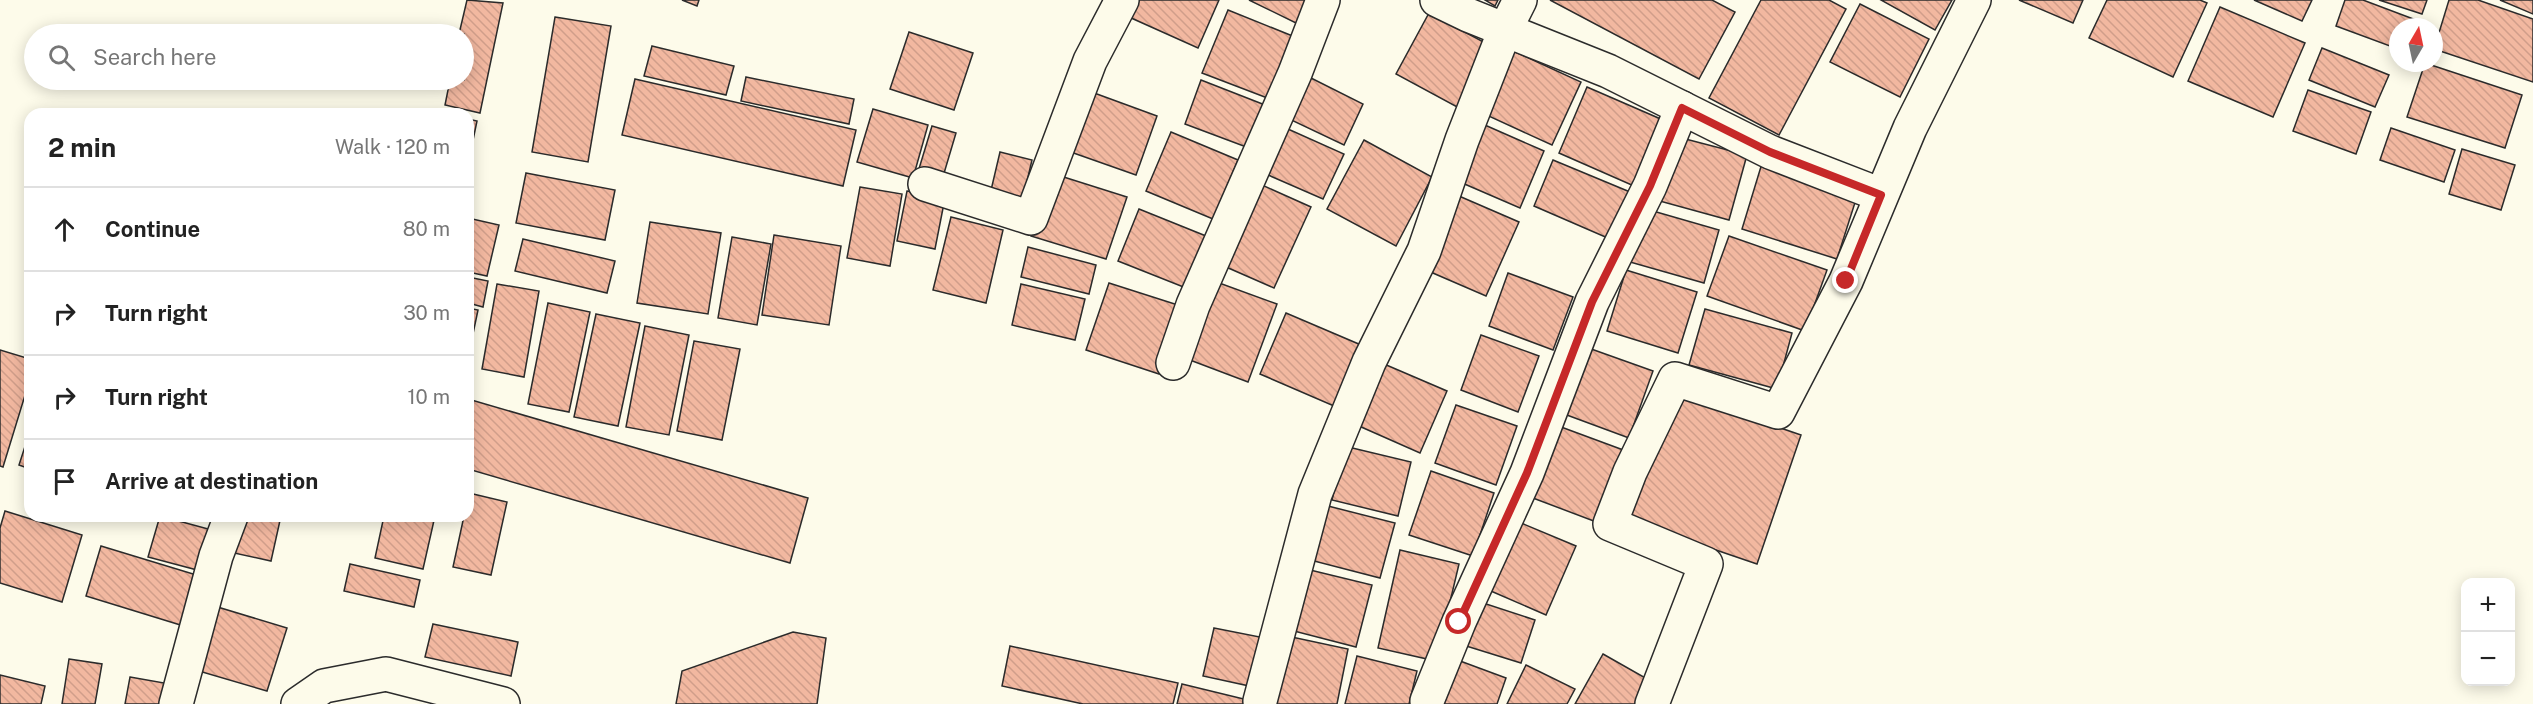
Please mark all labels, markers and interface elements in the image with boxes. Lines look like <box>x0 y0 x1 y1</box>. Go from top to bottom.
north arrow <box>2389 18 2443 72</box>
search box <box>24 24 474 90</box>
icon: search <box>45 41 78 74</box>
text: Search here <box>93 44 217 70</box>
text: 2 min <box>48 132 116 163</box>
text: Walk · 120 m <box>335 135 450 159</box>
icon: ahead <box>48 213 81 246</box>
text: Continue <box>105 216 200 242</box>
text: 80 m <box>403 217 450 241</box>
route end <box>1832 267 1858 293</box>
icon: right <box>48 297 81 330</box>
text: Turn right <box>105 300 208 326</box>
text: 30 m <box>403 301 450 325</box>
icon: right <box>48 381 81 414</box>
text: Turn right <box>105 384 208 410</box>
text: 10 m <box>407 385 450 409</box>
icon: arrive <box>48 465 81 498</box>
text: Arrive at destination <box>105 468 318 494</box>
map controls <box>2461 578 2515 686</box>
button: + <box>2461 578 2515 632</box>
route start <box>1445 608 1471 634</box>
button: − <box>2461 632 2515 686</box>

